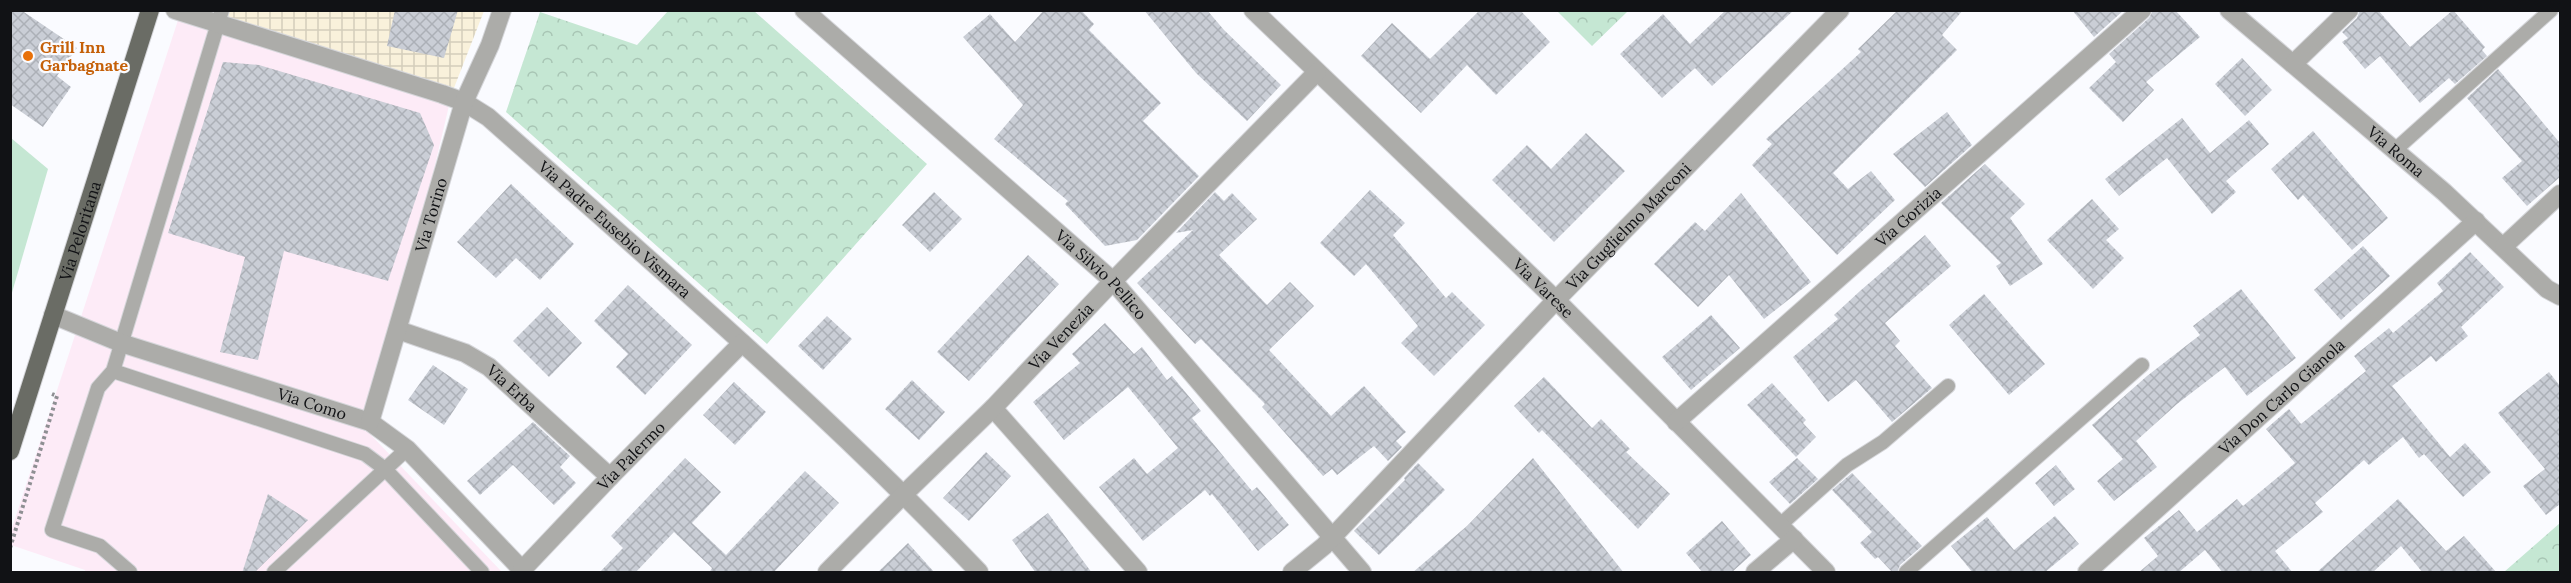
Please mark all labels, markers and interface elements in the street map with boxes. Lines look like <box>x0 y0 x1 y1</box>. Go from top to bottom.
place label: Grill Inn Garbagnate <box>40 37 129 75</box>
marker: Grill Inn Garbagnate <box>21 49 35 63</box>
street label: Via Roma <box>2363 121 2429 181</box>
street label: Via Padre Eusebio Vismara <box>534 156 695 302</box>
street label: Via Guglielmo Marconi <box>1561 158 1695 294</box>
street label: Via Torino <box>410 175 451 255</box>
street label: Via Peloritana <box>54 179 105 284</box>
street label: Via Gorizia <box>1870 182 1945 252</box>
street label: Via Silvio Pellico <box>1051 225 1151 323</box>
street label: Via Varese <box>1508 253 1578 322</box>
street label: Via Venezia <box>1024 299 1097 375</box>
street label: Via Don Carlo Gianola <box>2213 334 2349 459</box>
street label: Via Erba <box>482 359 542 416</box>
street label: Via Como <box>274 383 349 424</box>
street label: Via Palermo <box>592 417 669 495</box>

